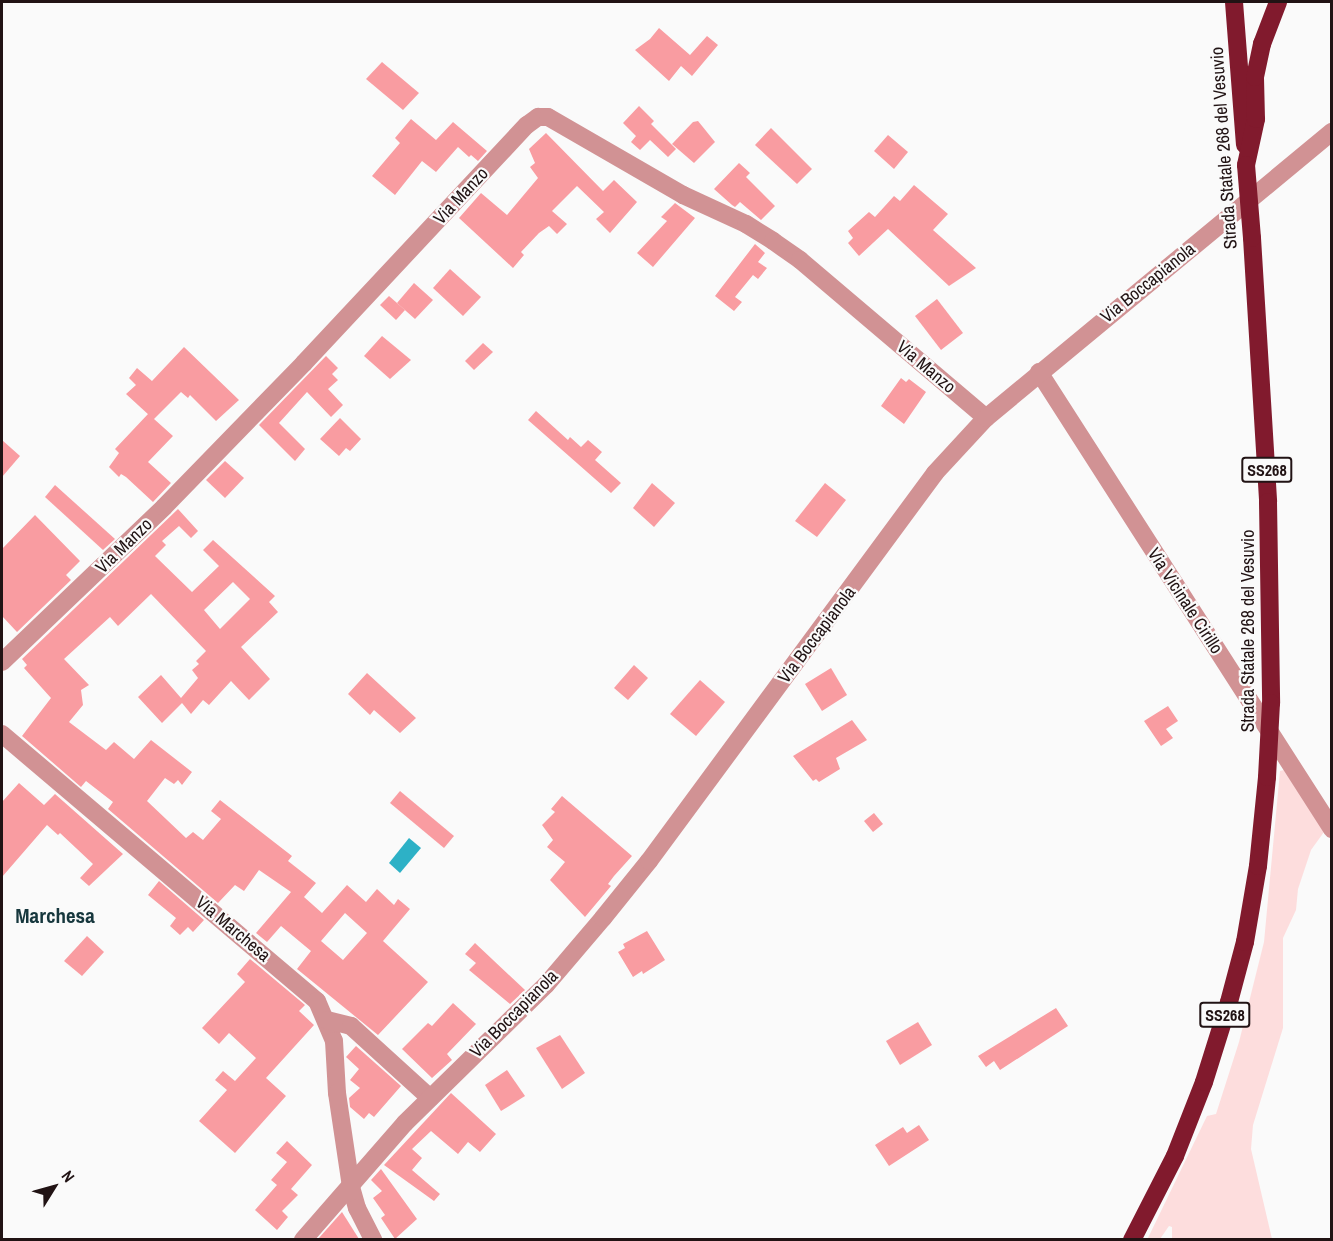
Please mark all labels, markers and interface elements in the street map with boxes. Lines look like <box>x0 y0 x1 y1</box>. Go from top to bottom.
street label: Strada Statale 268 del Vesuvio <box>1206 46 1242 250</box>
street label: Via Manzo <box>429 163 493 229</box>
street label: Via Boccapianola <box>1096 238 1200 328</box>
street label: Via Manzo <box>892 336 960 398</box>
road number: SS268 <box>1240 457 1294 483</box>
street label: Via Manzo <box>91 514 157 578</box>
street label: Strada Statale 268 del Vesuvio <box>1237 530 1259 732</box>
street label: Via Vicinale Cirillo <box>1143 544 1227 658</box>
street label: Via Boccapianola <box>774 582 860 688</box>
street label: Via Marchesa <box>191 892 275 966</box>
district label: Marchesa <box>15 903 95 929</box>
street label: Via Boccapianola <box>466 966 562 1062</box>
road number: SS268 <box>1198 1002 1252 1028</box>
north arrow <box>24 1157 84 1217</box>
text: N <box>57 1166 80 1187</box>

